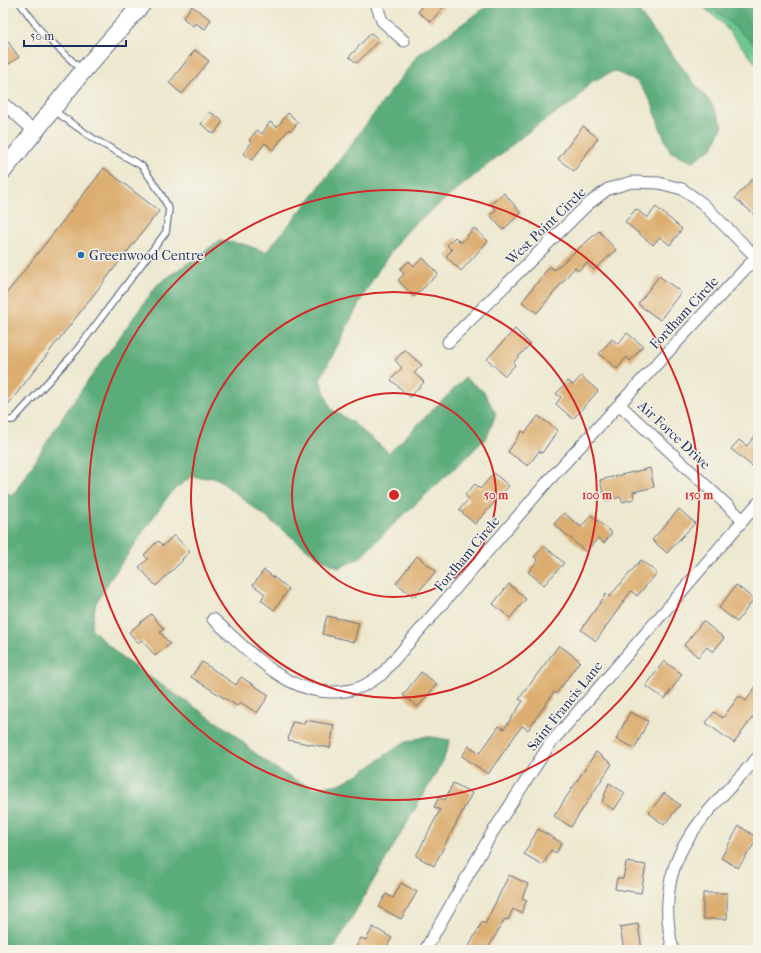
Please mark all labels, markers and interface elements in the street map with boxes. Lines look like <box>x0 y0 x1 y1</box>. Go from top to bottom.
scale bar <box>24 22 126 48</box>
text: 50 m <box>30 29 54 43</box>
street label: West Point Circle <box>502 184 590 269</box>
place label: Greenwood Centre <box>89 247 204 264</box>
marker: Greenwood Centre <box>76 250 86 260</box>
street label: Fordham Circle <box>646 273 722 353</box>
street label: Air Force Drive <box>634 396 714 473</box>
centre of rings <box>387 488 401 502</box>
text: 50 m <box>484 488 509 502</box>
text: 100 m <box>582 488 613 502</box>
text: 150 m <box>685 488 714 502</box>
street label: Fordham Circle <box>431 513 503 595</box>
street label: Saint Francis Lane <box>524 658 606 754</box>

